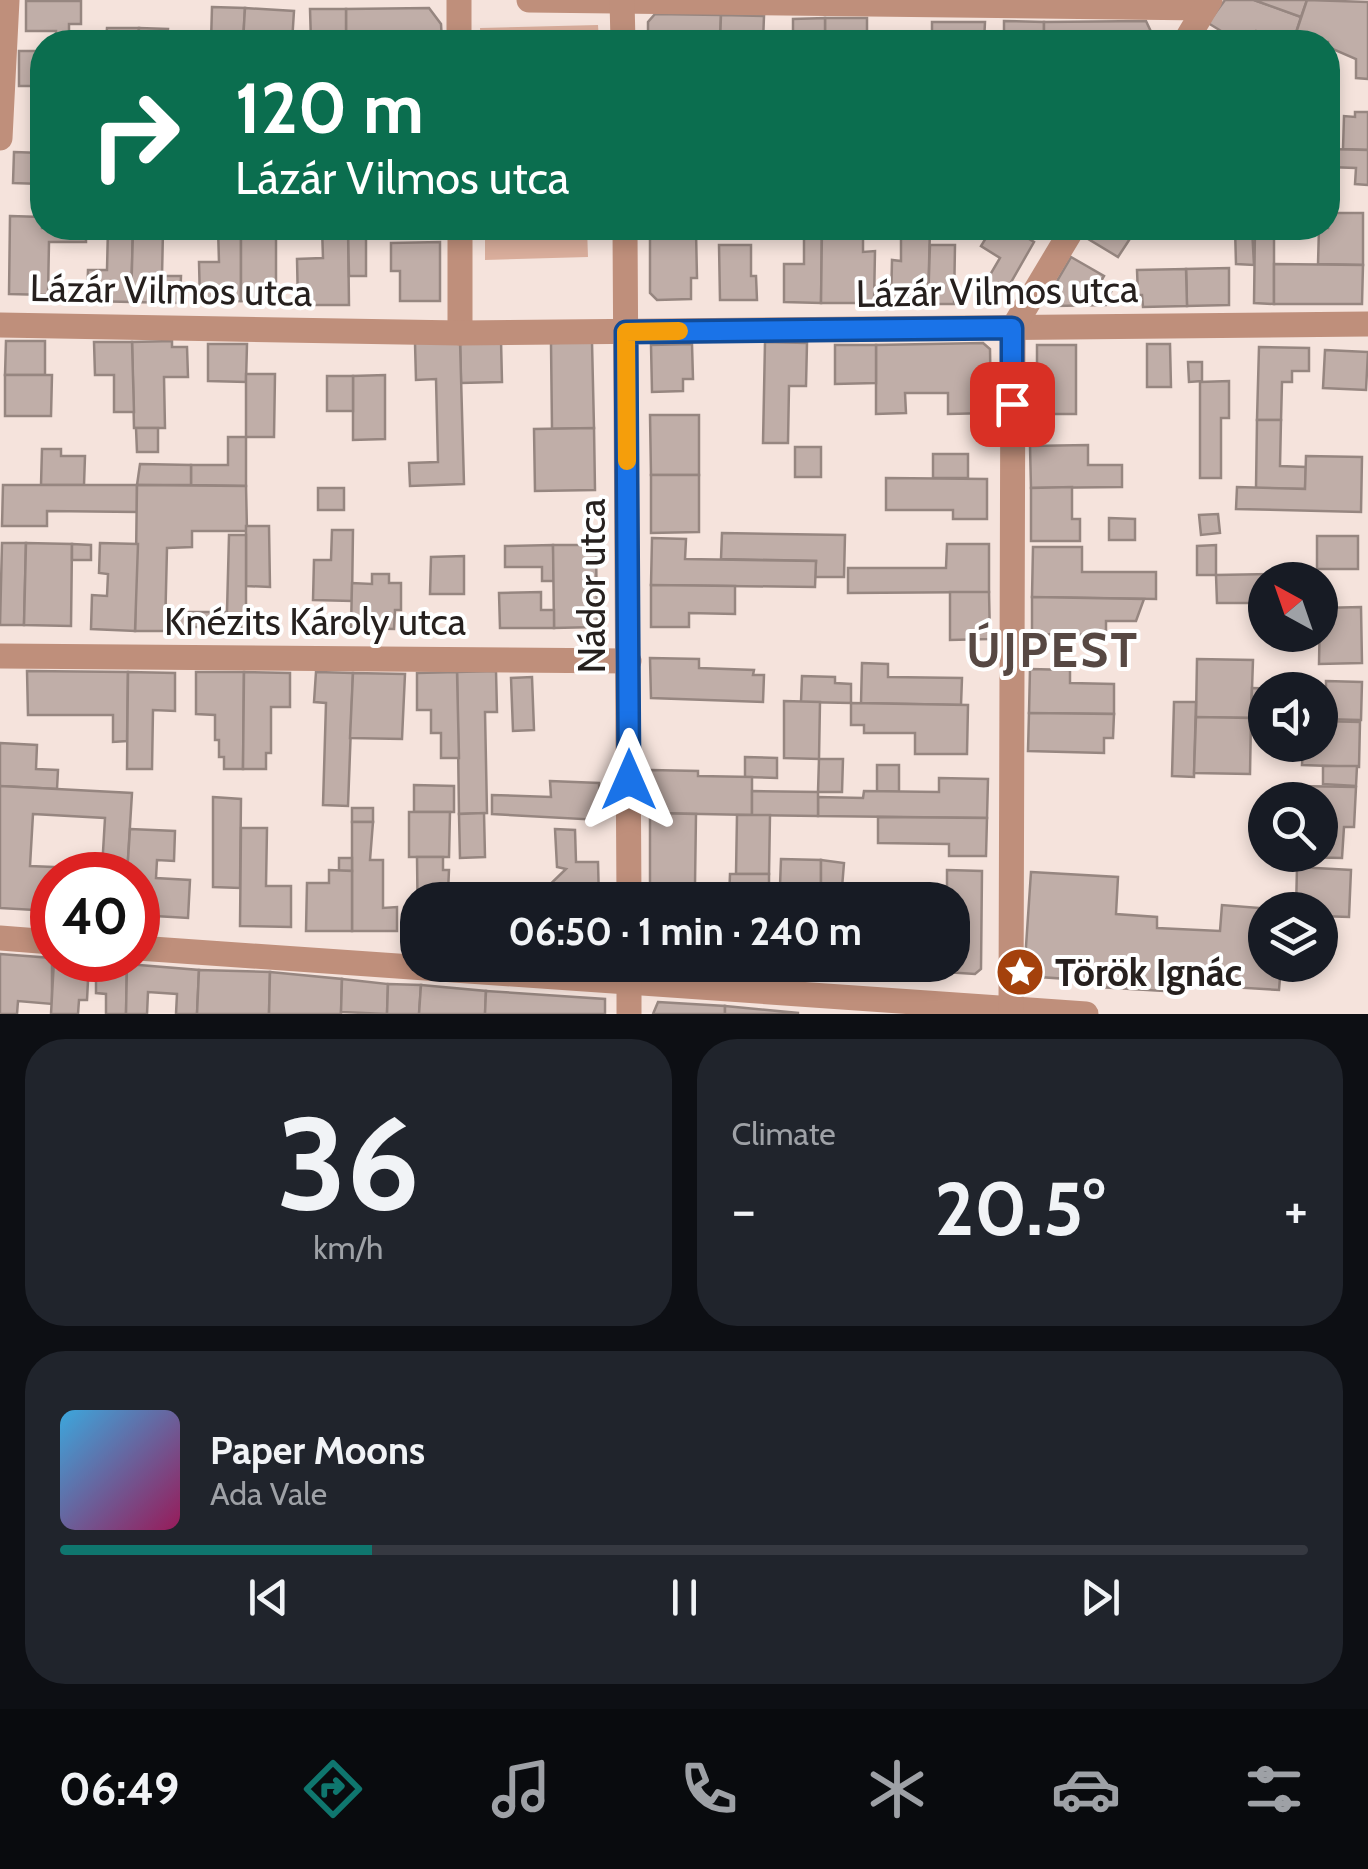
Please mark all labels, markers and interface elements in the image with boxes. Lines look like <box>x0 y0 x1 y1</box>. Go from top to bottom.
text: 120 m <box>235 65 424 151</box>
icon: right <box>70 70 200 200</box>
text: Lázár Vilmos utca <box>235 151 569 205</box>
street label: Lázár Vilmos utca <box>29 264 313 316</box>
street label: Lázár Vilmos utca <box>855 265 1139 317</box>
pin <box>970 362 1055 447</box>
icon: arrive <box>985 377 1040 432</box>
street label: Nádor utca <box>568 498 615 674</box>
north arrow <box>1248 562 1338 652</box>
map controls <box>1248 562 1338 982</box>
street label: Knézits Károly utca <box>164 598 466 645</box>
district label: ÚJPEST <box>966 621 1140 679</box>
button: sound <box>1248 672 1338 762</box>
position arrow <box>577 728 681 832</box>
button: search <box>1248 782 1338 872</box>
speed limit sign: 40 <box>30 852 160 982</box>
button: layers <box>1248 892 1338 982</box>
text: 06:50 · 1 min · 240 m <box>508 908 862 955</box>
place icon: Török Ignác <box>994 946 1046 998</box>
place label: Török Ignác <box>1055 949 1242 996</box>
text: 36 <box>277 1084 420 1242</box>
text: Climate <box>732 1114 836 1153</box>
text: 20.5° <box>935 1163 1105 1254</box>
text: − <box>732 1176 756 1243</box>
text: + <box>1284 1176 1308 1243</box>
text: km/h <box>313 1228 383 1267</box>
text: Paper Moons <box>210 1427 425 1474</box>
text: Ada Vale <box>210 1474 327 1513</box>
icon: previous <box>241 1570 296 1625</box>
icon: pause <box>657 1570 712 1625</box>
icon: next <box>1073 1570 1128 1625</box>
icon: directions <box>298 1754 368 1824</box>
icon: music <box>486 1754 556 1824</box>
icon: phone <box>674 1754 744 1824</box>
icon: climate <box>862 1754 932 1824</box>
icon: car <box>1051 1754 1121 1824</box>
icon: filters <box>1239 1754 1309 1824</box>
text: 06:49 <box>59 1762 179 1816</box>

